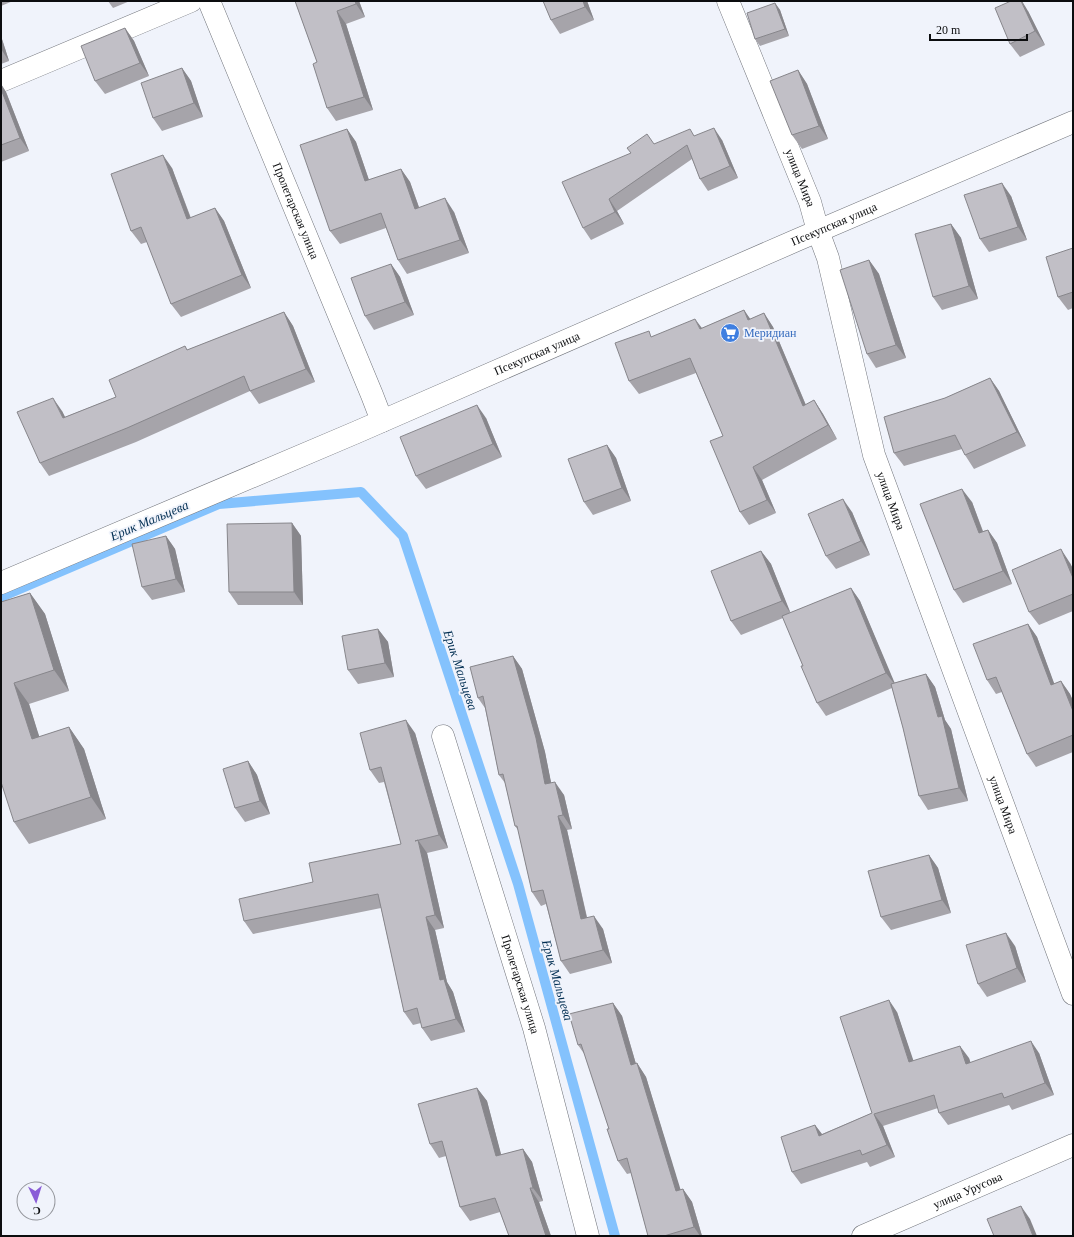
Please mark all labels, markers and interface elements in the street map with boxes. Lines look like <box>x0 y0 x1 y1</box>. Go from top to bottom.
scale bar <box>930 16 1027 42</box>
text: 20 m <box>936 23 961 37</box>
street label: улица Мира <box>782 147 818 209</box>
street label: Пролетарская улица <box>270 160 322 262</box>
street label: Псекупская улица <box>789 199 880 249</box>
supermarket icon: Меридиан <box>719 322 741 344</box>
place label: Меридиан <box>744 326 797 340</box>
street label: Псекупская улица <box>492 328 583 378</box>
street label: улица Мира <box>874 470 908 532</box>
water label: Ерик Мальцева <box>107 497 191 544</box>
water label: Ерик Мальцева <box>440 627 481 713</box>
street label: улица Мира <box>986 774 1020 836</box>
street label: Пролетарская улица <box>498 933 542 1036</box>
water label: Ерик Мальцева <box>539 937 576 1023</box>
street label: улица Урусова <box>931 1169 1005 1212</box>
north arrow <box>16 1181 56 1221</box>
text: С <box>32 1205 41 1217</box>

